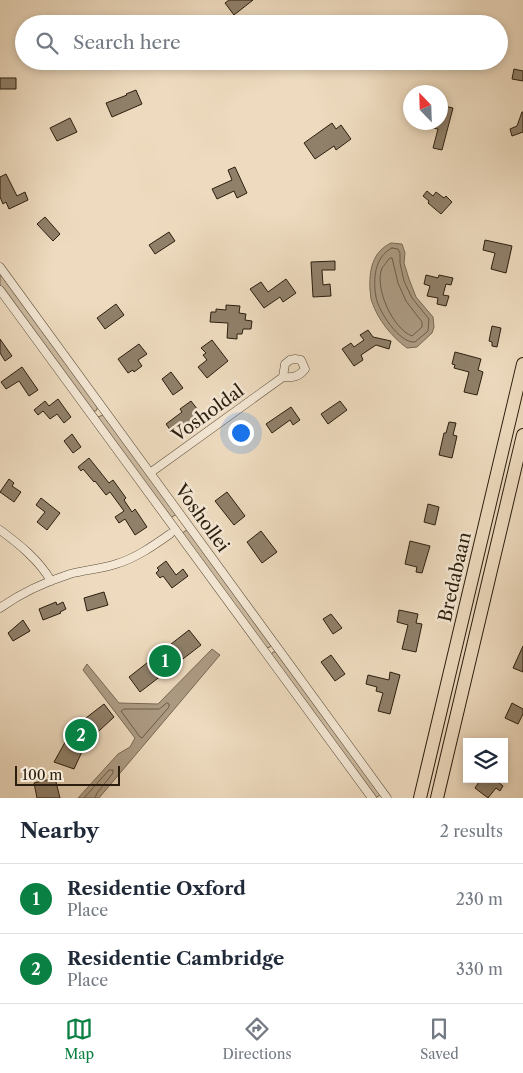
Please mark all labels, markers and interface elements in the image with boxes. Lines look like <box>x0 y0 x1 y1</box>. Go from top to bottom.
search box <box>15 15 508 70</box>
icon: search <box>33 29 61 57</box>
text: Search here <box>73 31 181 54</box>
north arrow <box>403 85 448 130</box>
street label: Vosholdal <box>167 379 248 447</box>
your location <box>228 420 254 446</box>
street label: Voshollei <box>169 479 234 557</box>
street label: Bredabaan <box>434 530 476 624</box>
pin: 1 <box>149 642 181 680</box>
pin: 2 <box>65 716 97 754</box>
map controls <box>463 738 508 783</box>
button: layers <box>463 738 508 783</box>
scale bar <box>15 763 120 786</box>
text: 100 m <box>22 766 62 784</box>
text: Nearby <box>20 818 99 843</box>
text: 2 results <box>440 821 503 841</box>
text: Residentie Oxford <box>67 877 246 900</box>
text: 1 <box>32 889 40 909</box>
text: 230 m <box>456 889 503 909</box>
text: Place <box>67 900 108 920</box>
text: Residentie Cambridge <box>67 947 284 970</box>
text: 2 <box>31 959 41 979</box>
text: 330 m <box>456 959 503 979</box>
text: Place <box>67 970 108 990</box>
tab: Map <box>64 1015 94 1063</box>
tab: Directions <box>222 1015 292 1063</box>
tab: Saved <box>420 1015 459 1063</box>

